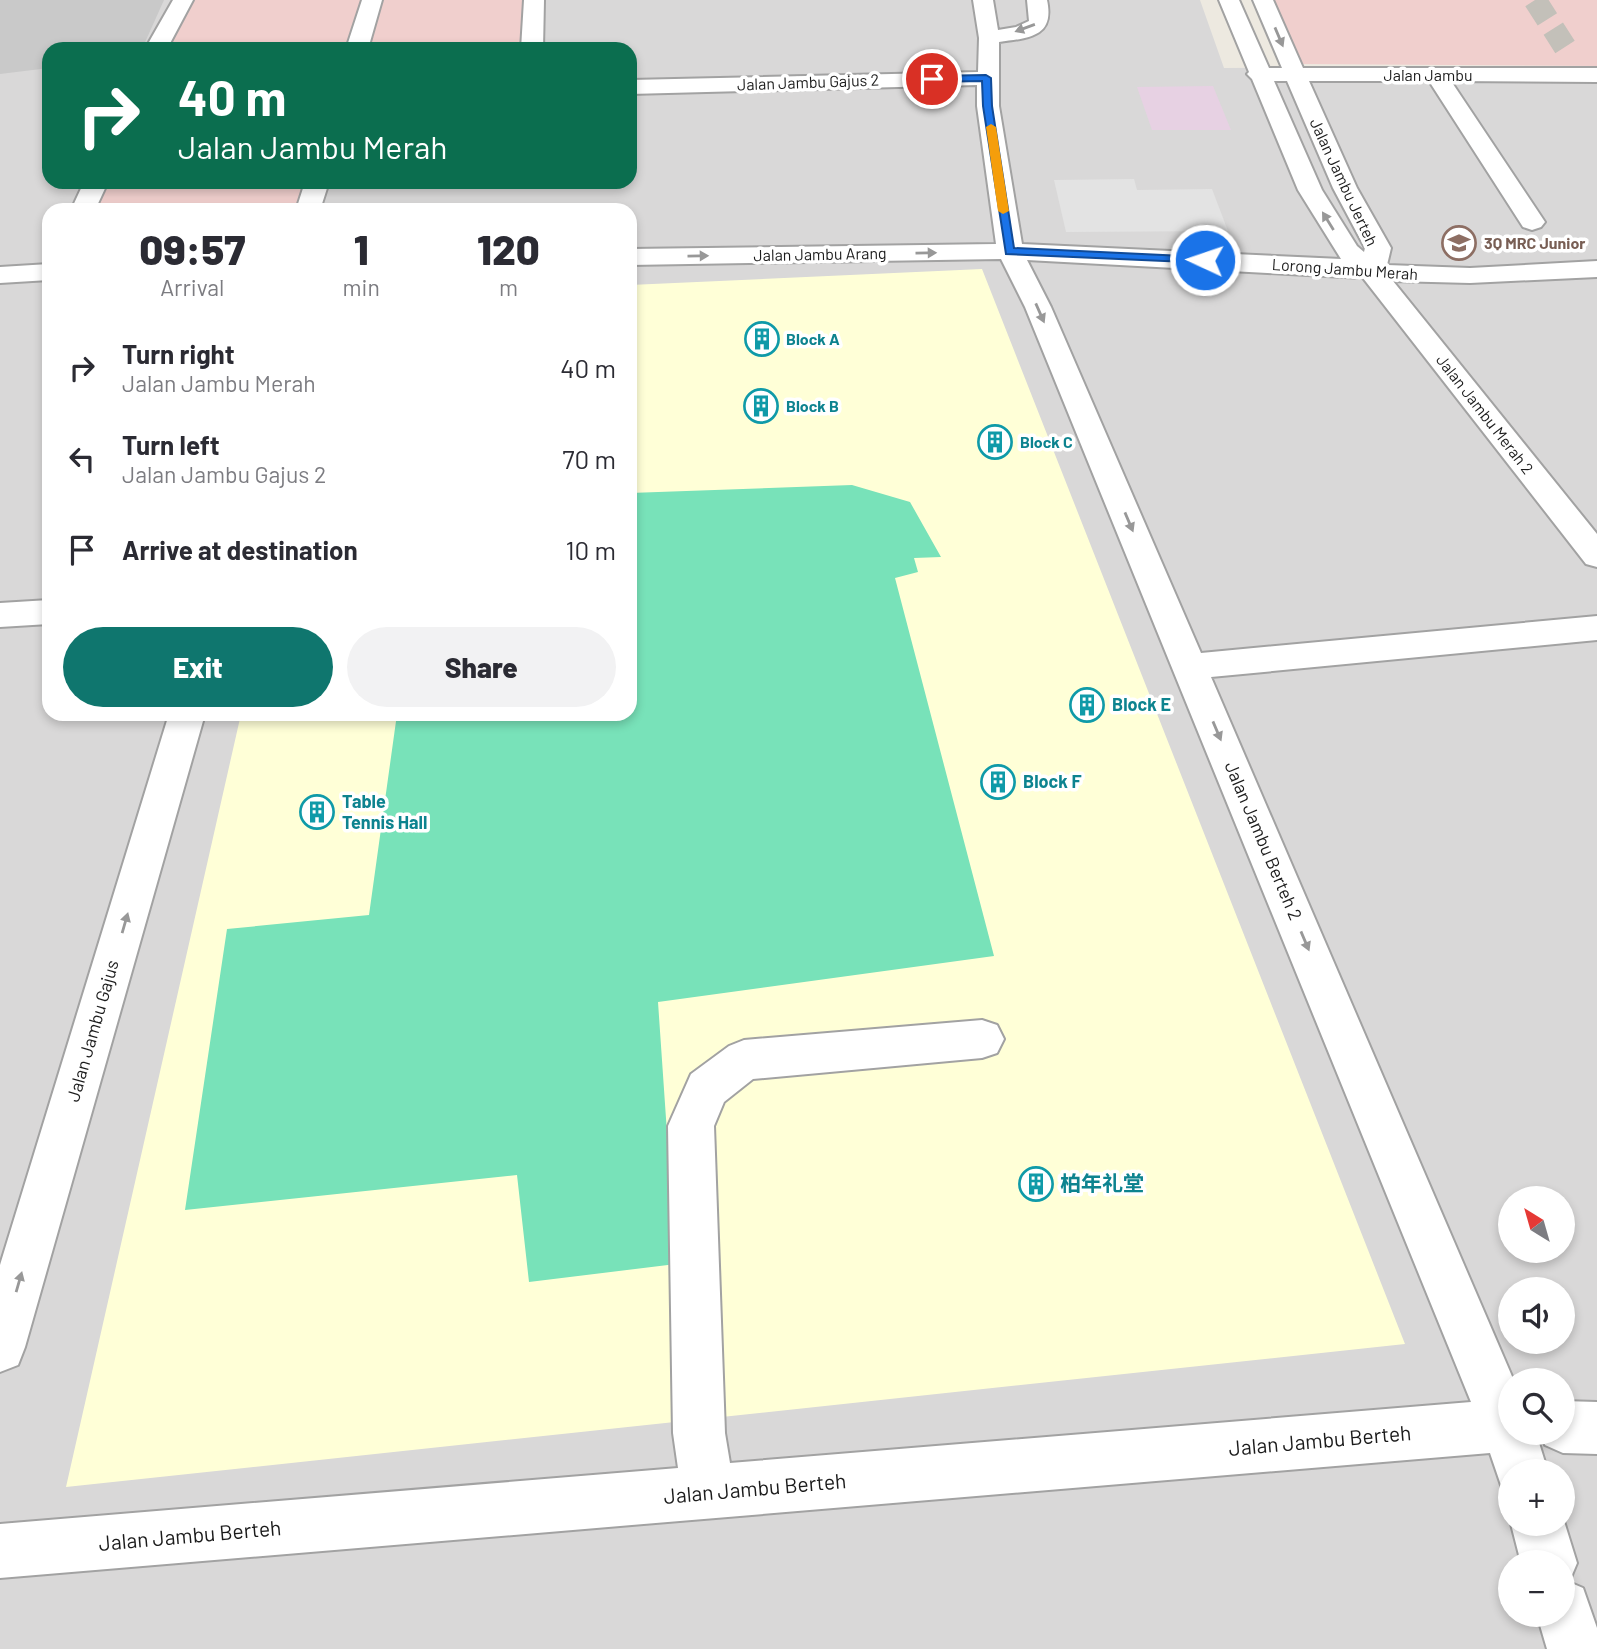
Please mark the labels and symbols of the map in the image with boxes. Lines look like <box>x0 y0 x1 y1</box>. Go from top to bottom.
one-way arrow <box>1014 23 1035 34</box>
one-way arrow <box>1273 27 1285 47</box>
pin <box>902 49 962 109</box>
street label: Jalan Jambu <box>1383 65 1473 84</box>
street label: Jalan Jambu Gajus 2 <box>737 70 879 93</box>
street label: Jalan Jambu Jerteh <box>1307 115 1382 249</box>
one-way arrow <box>1322 211 1335 230</box>
position arrow <box>1168 223 1242 297</box>
school or university icon: 3Q MRC Junior <box>1440 224 1478 262</box>
place label: 3Q MRC Junior <box>1484 233 1585 252</box>
street label: Jalan Jambu Arang <box>753 243 887 264</box>
one-way arrow <box>915 247 937 258</box>
one-way arrow <box>687 250 709 262</box>
street label: Lorong Jambu Merah <box>1271 254 1419 283</box>
one-way arrow <box>1035 302 1046 323</box>
building icon: Block A <box>743 320 781 358</box>
place label: Block A <box>786 329 840 348</box>
street label: Jalan Jambu Merah 2 <box>1433 350 1538 477</box>
building icon: Block B <box>742 387 780 425</box>
place label: Block B <box>786 396 839 415</box>
building icon: Block C <box>976 423 1014 461</box>
place label: Block C <box>1020 432 1073 451</box>
one-way arrow <box>1123 512 1135 532</box>
building icon: Block E <box>1068 686 1106 724</box>
place label: Block E <box>1112 693 1171 715</box>
one-way arrow <box>1212 721 1223 742</box>
street label: Jalan Jambu Berteh 2 <box>1221 758 1307 923</box>
building icon: Block F <box>979 763 1017 801</box>
place label: Block F <box>1023 770 1082 792</box>
place label: Table Tennis Hall <box>342 790 427 833</box>
building icon: Table Tennis Hall <box>298 793 336 831</box>
one-way arrow <box>121 912 131 933</box>
one-way arrow <box>1300 931 1311 952</box>
street label: Jalan Jambu Gajus <box>61 957 123 1104</box>
building icon: 柏年礼堂 <box>1017 1165 1055 1203</box>
place label: 柏年礼堂 <box>1060 1170 1144 1195</box>
north arrow <box>1498 1186 1575 1264</box>
one-way arrow <box>15 1271 25 1292</box>
street label: Jalan Jambu Berteh <box>1228 1419 1412 1460</box>
street label: Jalan Jambu Berteh <box>663 1467 847 1508</box>
street label: Jalan Jambu Berteh <box>98 1514 282 1555</box>

